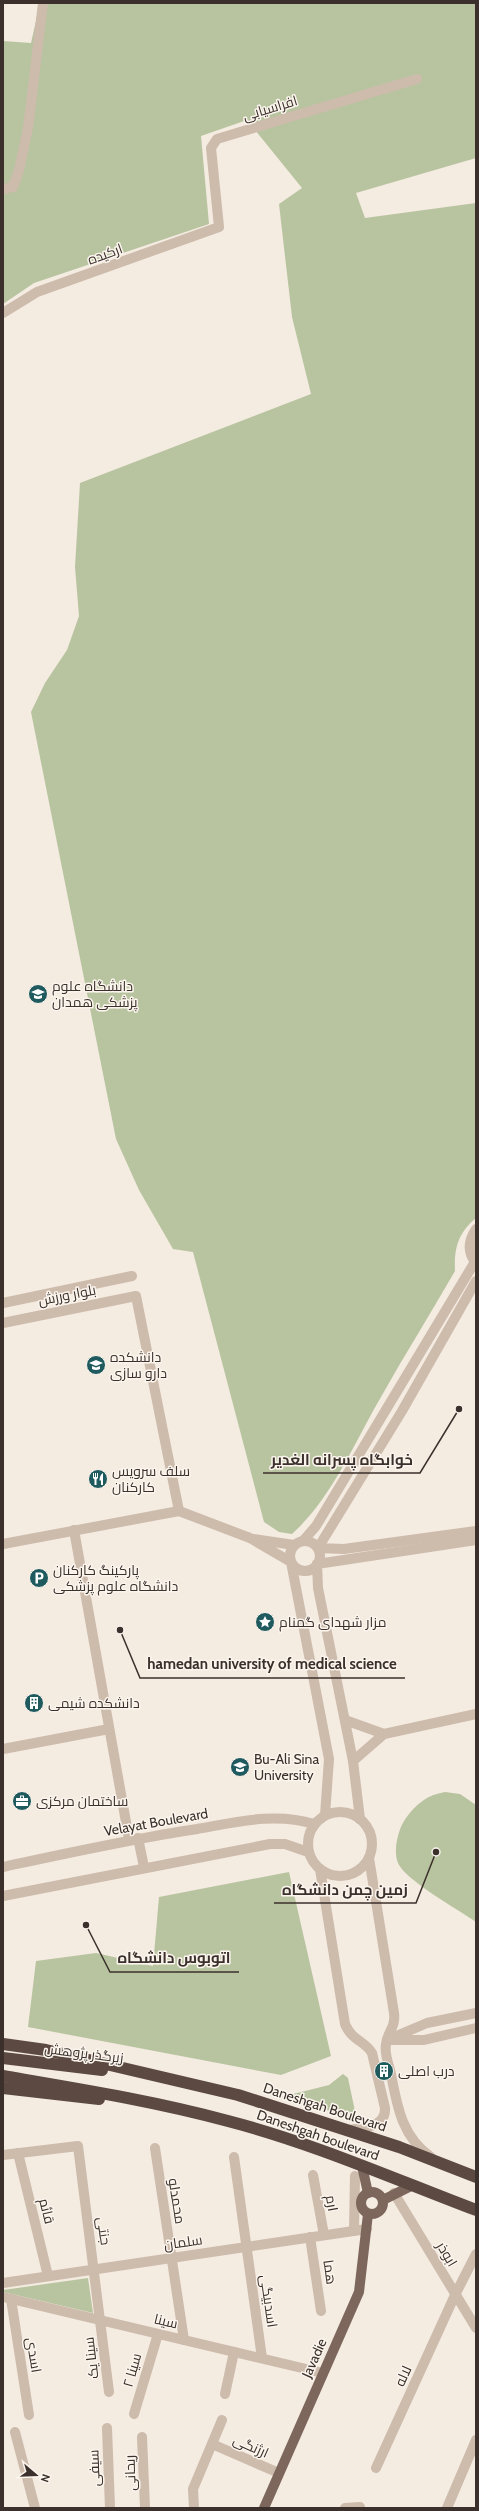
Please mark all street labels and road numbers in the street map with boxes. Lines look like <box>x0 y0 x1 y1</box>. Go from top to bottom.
street label: افراسیابی <box>241 91 299 125</box>
street label: ارکیده <box>85 239 125 269</box>
street label: بلوار ورزش <box>36 1281 98 1309</box>
street label: Velayat Boulevard <box>103 1804 209 1840</box>
street label: زیرگذر پژوهش <box>43 2039 125 2068</box>
street label: Daneshgah Boulevard <box>261 2079 389 2135</box>
street label: Daneshgah boulevard <box>254 2106 382 2164</box>
street label: محمدلو <box>164 2177 190 2225</box>
street label: ارم <box>321 2193 342 2213</box>
street label: قائم <box>34 2196 59 2226</box>
street label: جنتی <box>93 2216 115 2246</box>
street label: سلمان <box>163 2230 203 2254</box>
street label: ابوذر <box>432 2237 461 2270</box>
street label: هما <box>319 2259 341 2285</box>
street label: اسدبیگی <box>256 2274 282 2328</box>
street label: سینا <box>152 2310 180 2332</box>
street label: Javadie <box>297 2335 331 2381</box>
street label: اسدی <box>22 2336 46 2374</box>
street label: سینا یک <box>79 2336 103 2380</box>
street label: سینا ۲ <box>119 2351 145 2389</box>
street label: لاله <box>391 2363 415 2389</box>
street label: ارژنگی <box>230 2430 272 2462</box>
street label: سیفی <box>84 2449 104 2487</box>
street label: ریحانی <box>120 2455 140 2491</box>

